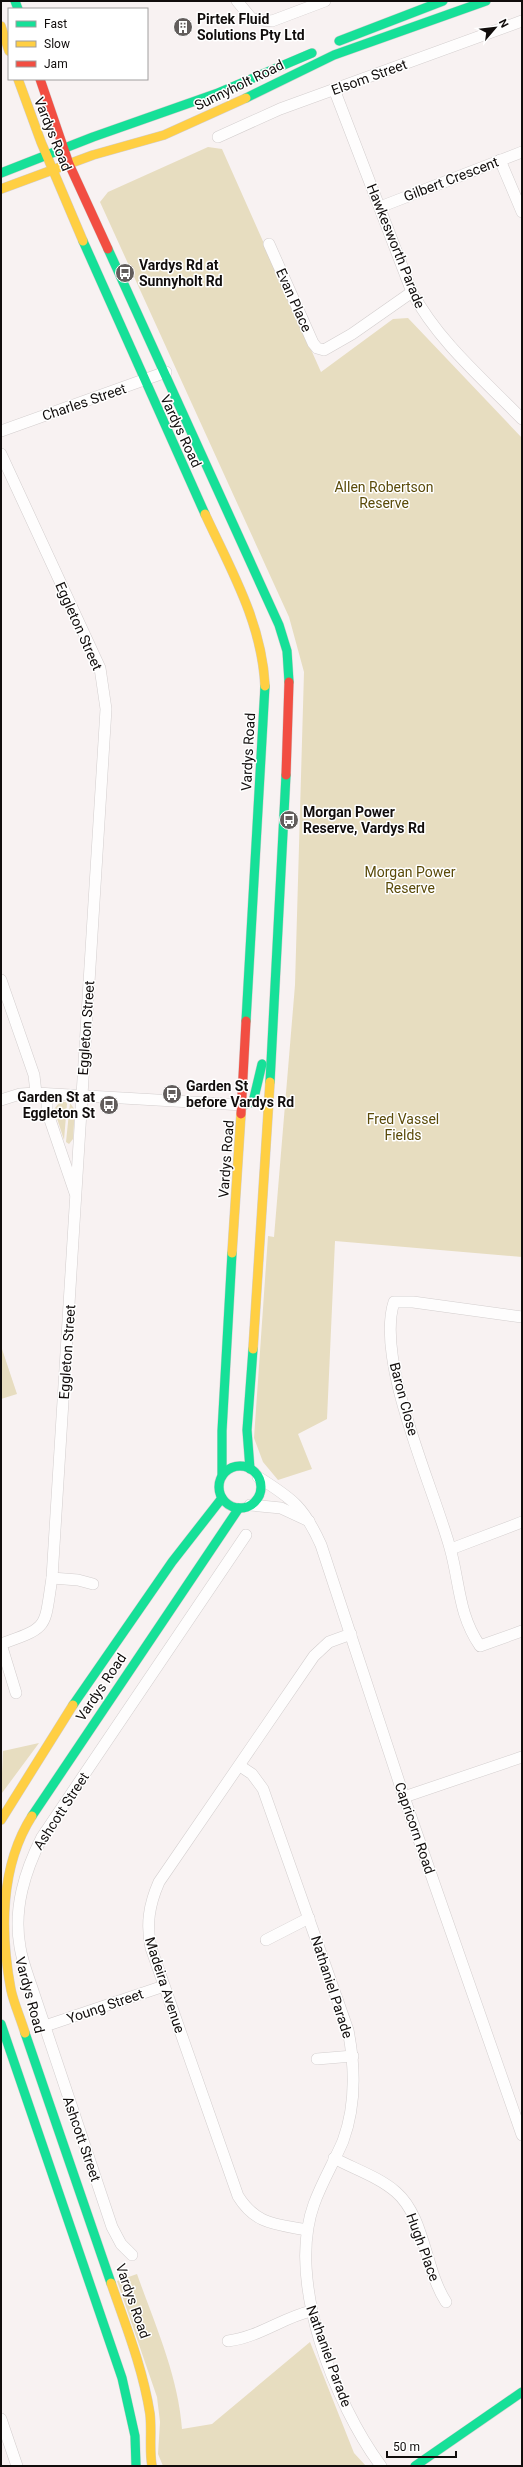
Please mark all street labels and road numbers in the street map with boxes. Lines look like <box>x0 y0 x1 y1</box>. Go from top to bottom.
street label: Sunnyholt Road <box>192 56 286 114</box>
street label: Elsom Street <box>329 56 409 98</box>
street label: Vardys Road <box>31 95 75 173</box>
street label: Gilbert Crescent <box>401 153 501 204</box>
street label: Hawkesworth Parade <box>364 181 428 311</box>
street label: Evan Place <box>273 266 315 334</box>
street label: Charles Street <box>40 380 128 424</box>
street label: Vardys Road <box>157 392 205 470</box>
street label: Eggleton Street <box>52 579 106 673</box>
street label: Vardys Road <box>238 713 258 791</box>
street label: Eggleton Street <box>75 980 97 1076</box>
street label: Vardys Road <box>215 1119 237 1199</box>
street label: Eggleton Street <box>56 1304 78 1400</box>
street label: Baron Close <box>387 1361 421 1437</box>
street label: Vardys Road <box>73 1650 129 1724</box>
street label: Ashcott Street <box>30 1769 92 1853</box>
street label: Capricorn Road <box>392 1780 438 1876</box>
street label: Nathaniel Parade <box>308 1934 356 2040</box>
street label: Madeira Avenue <box>142 1935 188 2035</box>
street label: Vardys Road <box>12 1955 48 2035</box>
street label: Young Street <box>65 1985 146 2027</box>
street label: Ashcott Street <box>60 2094 104 2184</box>
street label: Hugh Place <box>403 2211 443 2283</box>
street label: Vardys Road <box>113 2261 153 2341</box>
street label: Nathaniel Parade <box>303 2303 355 2409</box>

